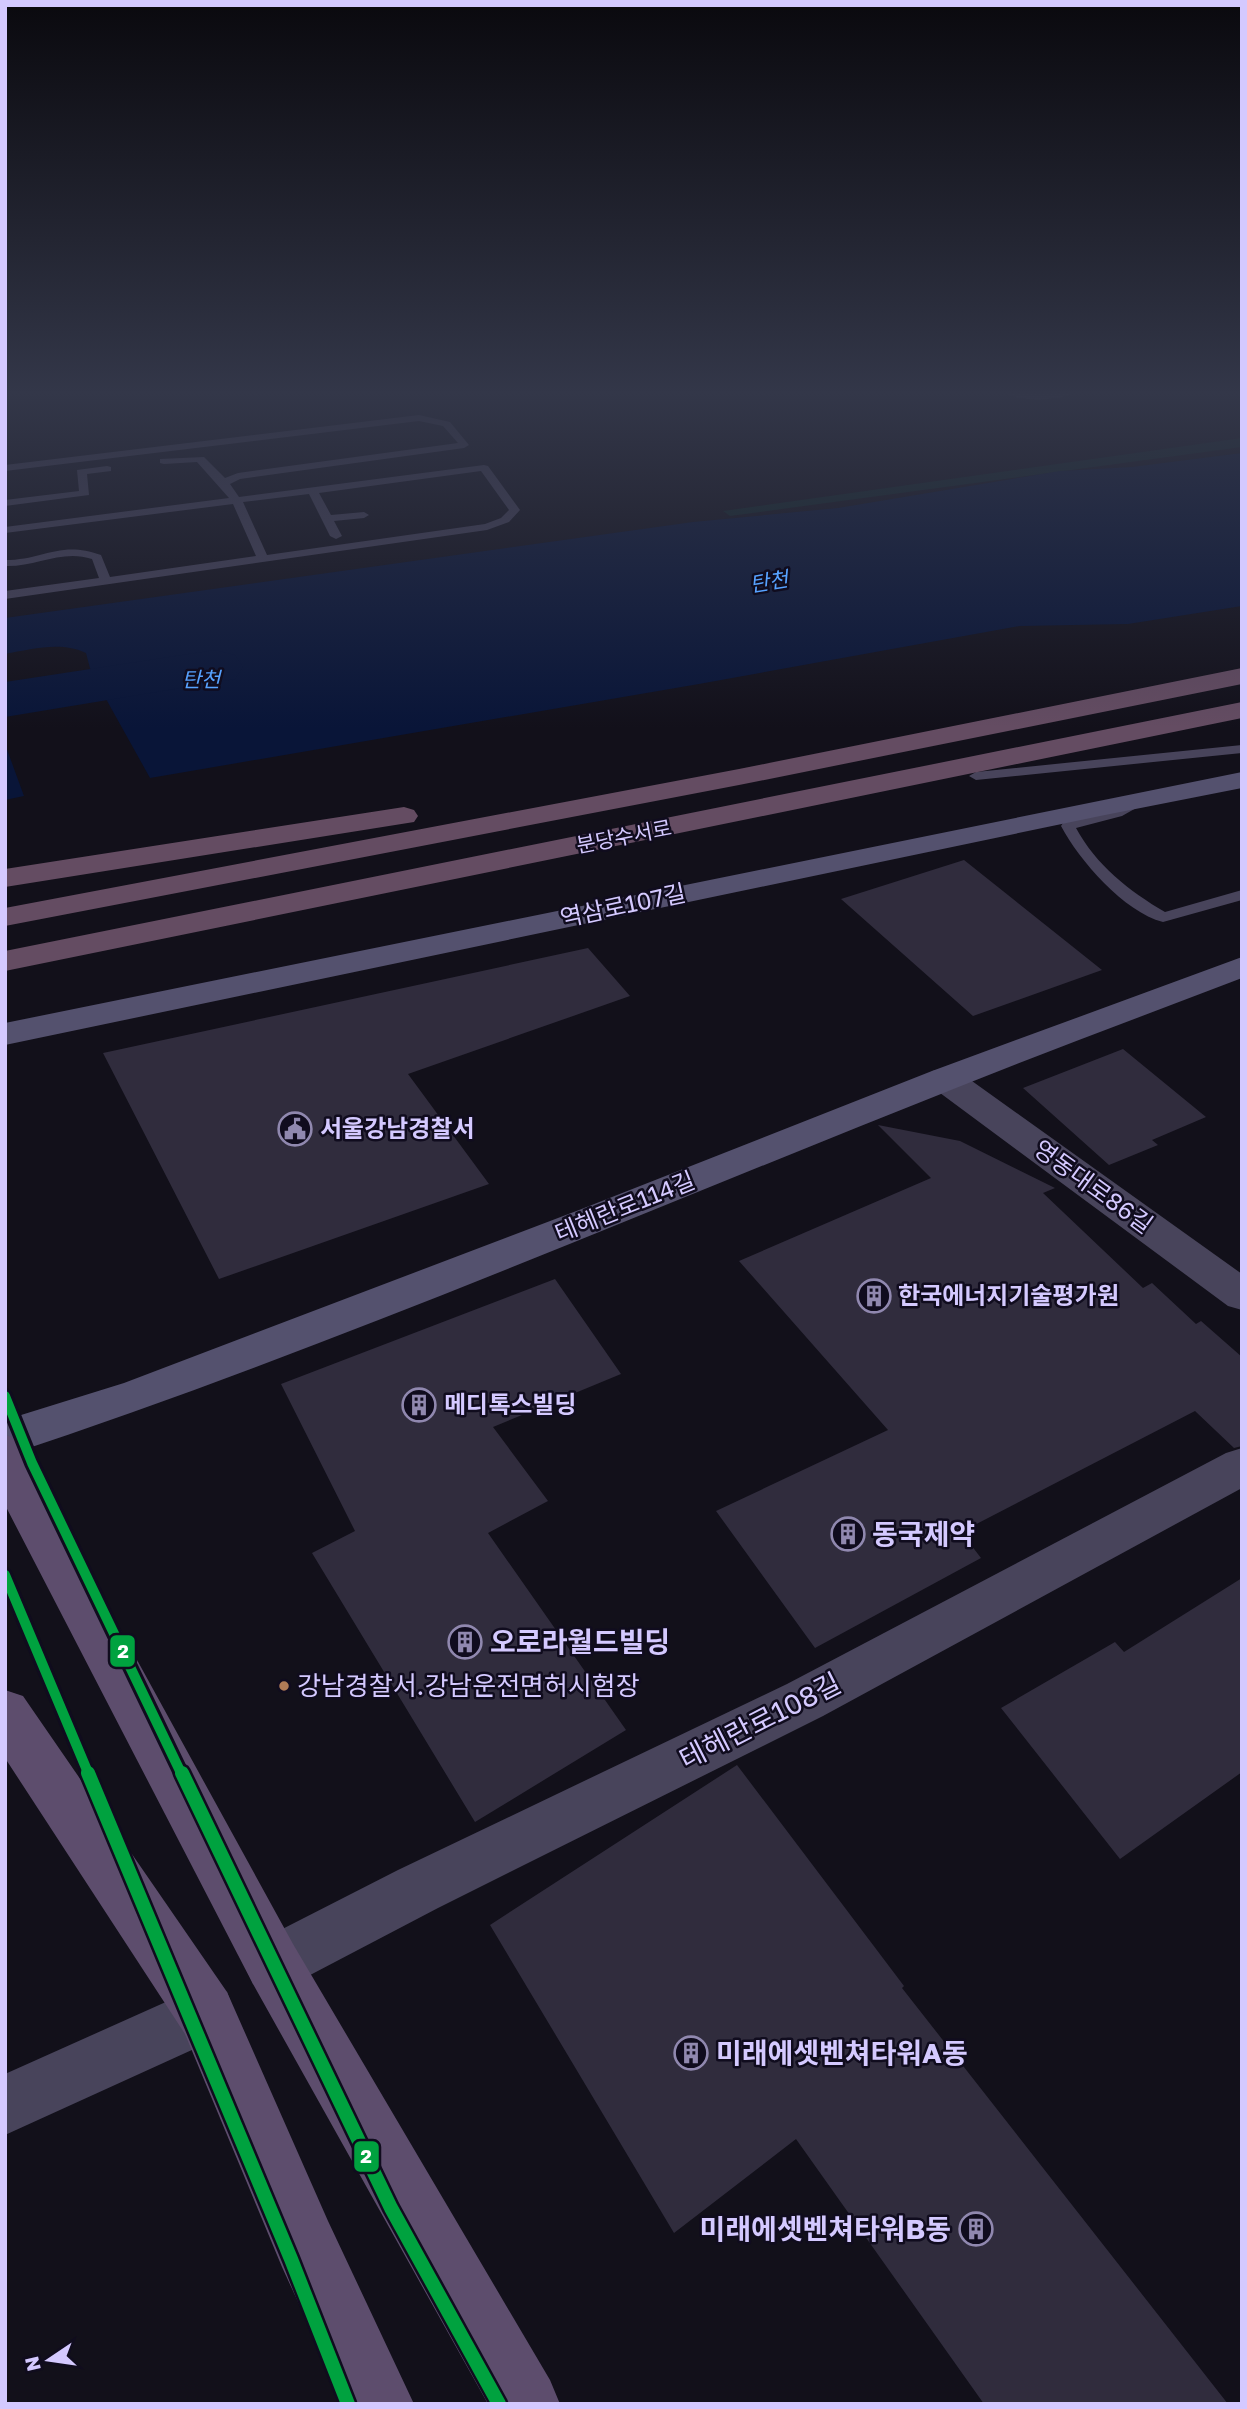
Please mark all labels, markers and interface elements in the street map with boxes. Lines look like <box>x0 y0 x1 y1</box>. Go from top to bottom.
water label: 탄천 <box>748 565 793 597</box>
water label: 탄천 <box>182 666 223 692</box>
street label: 분당수서로 <box>574 814 674 858</box>
street label: 역삼로107길 <box>557 877 688 932</box>
public building icon: 서울강남경찰서 <box>276 1110 314 1148</box>
place label: 서울강남경찰서 <box>320 1113 475 1142</box>
street label: 영동대로86길 <box>1029 1133 1159 1239</box>
street label: 테헤란로114길 <box>550 1164 699 1247</box>
building icon: 한국에너지기술평가원 <box>855 1277 893 1315</box>
place label: 한국에너지기술평가원 <box>898 1280 1119 1309</box>
building icon: 메디톡스빌딩 <box>400 1386 438 1424</box>
place label: 메디톡스빌딩 <box>444 1389 576 1418</box>
building icon: 동국제약 <box>829 1515 867 1553</box>
place label: 동국제약 <box>872 1517 975 1550</box>
building icon: 오로라월드빌딩 <box>446 1623 484 1661</box>
place label: 오로라월드빌딩 <box>490 1625 670 1658</box>
line badge: 2 <box>109 1634 136 1668</box>
text: 2 <box>117 1639 129 1662</box>
street label: 테헤란로108길 <box>674 1666 846 1775</box>
place label: 강남경찰서.강남운전면허시험장 <box>297 1670 640 1701</box>
marker: 강남경찰서.강남운전면허시험장 <box>277 1679 291 1693</box>
building icon: 미래에셋벤쳐타워A동 <box>672 2034 710 2072</box>
place label: 미래에셋벤쳐타워A동 <box>716 2036 968 2069</box>
line badge: 2 <box>353 2140 380 2173</box>
text: 2 <box>360 2144 372 2167</box>
building icon: 미래에셋벤쳐타워B동 <box>957 2210 995 2248</box>
place label: 미래에셋벤쳐타워B동 <box>699 2212 951 2245</box>
north arrow <box>14 2325 84 2395</box>
text: N <box>19 2354 45 2374</box>

